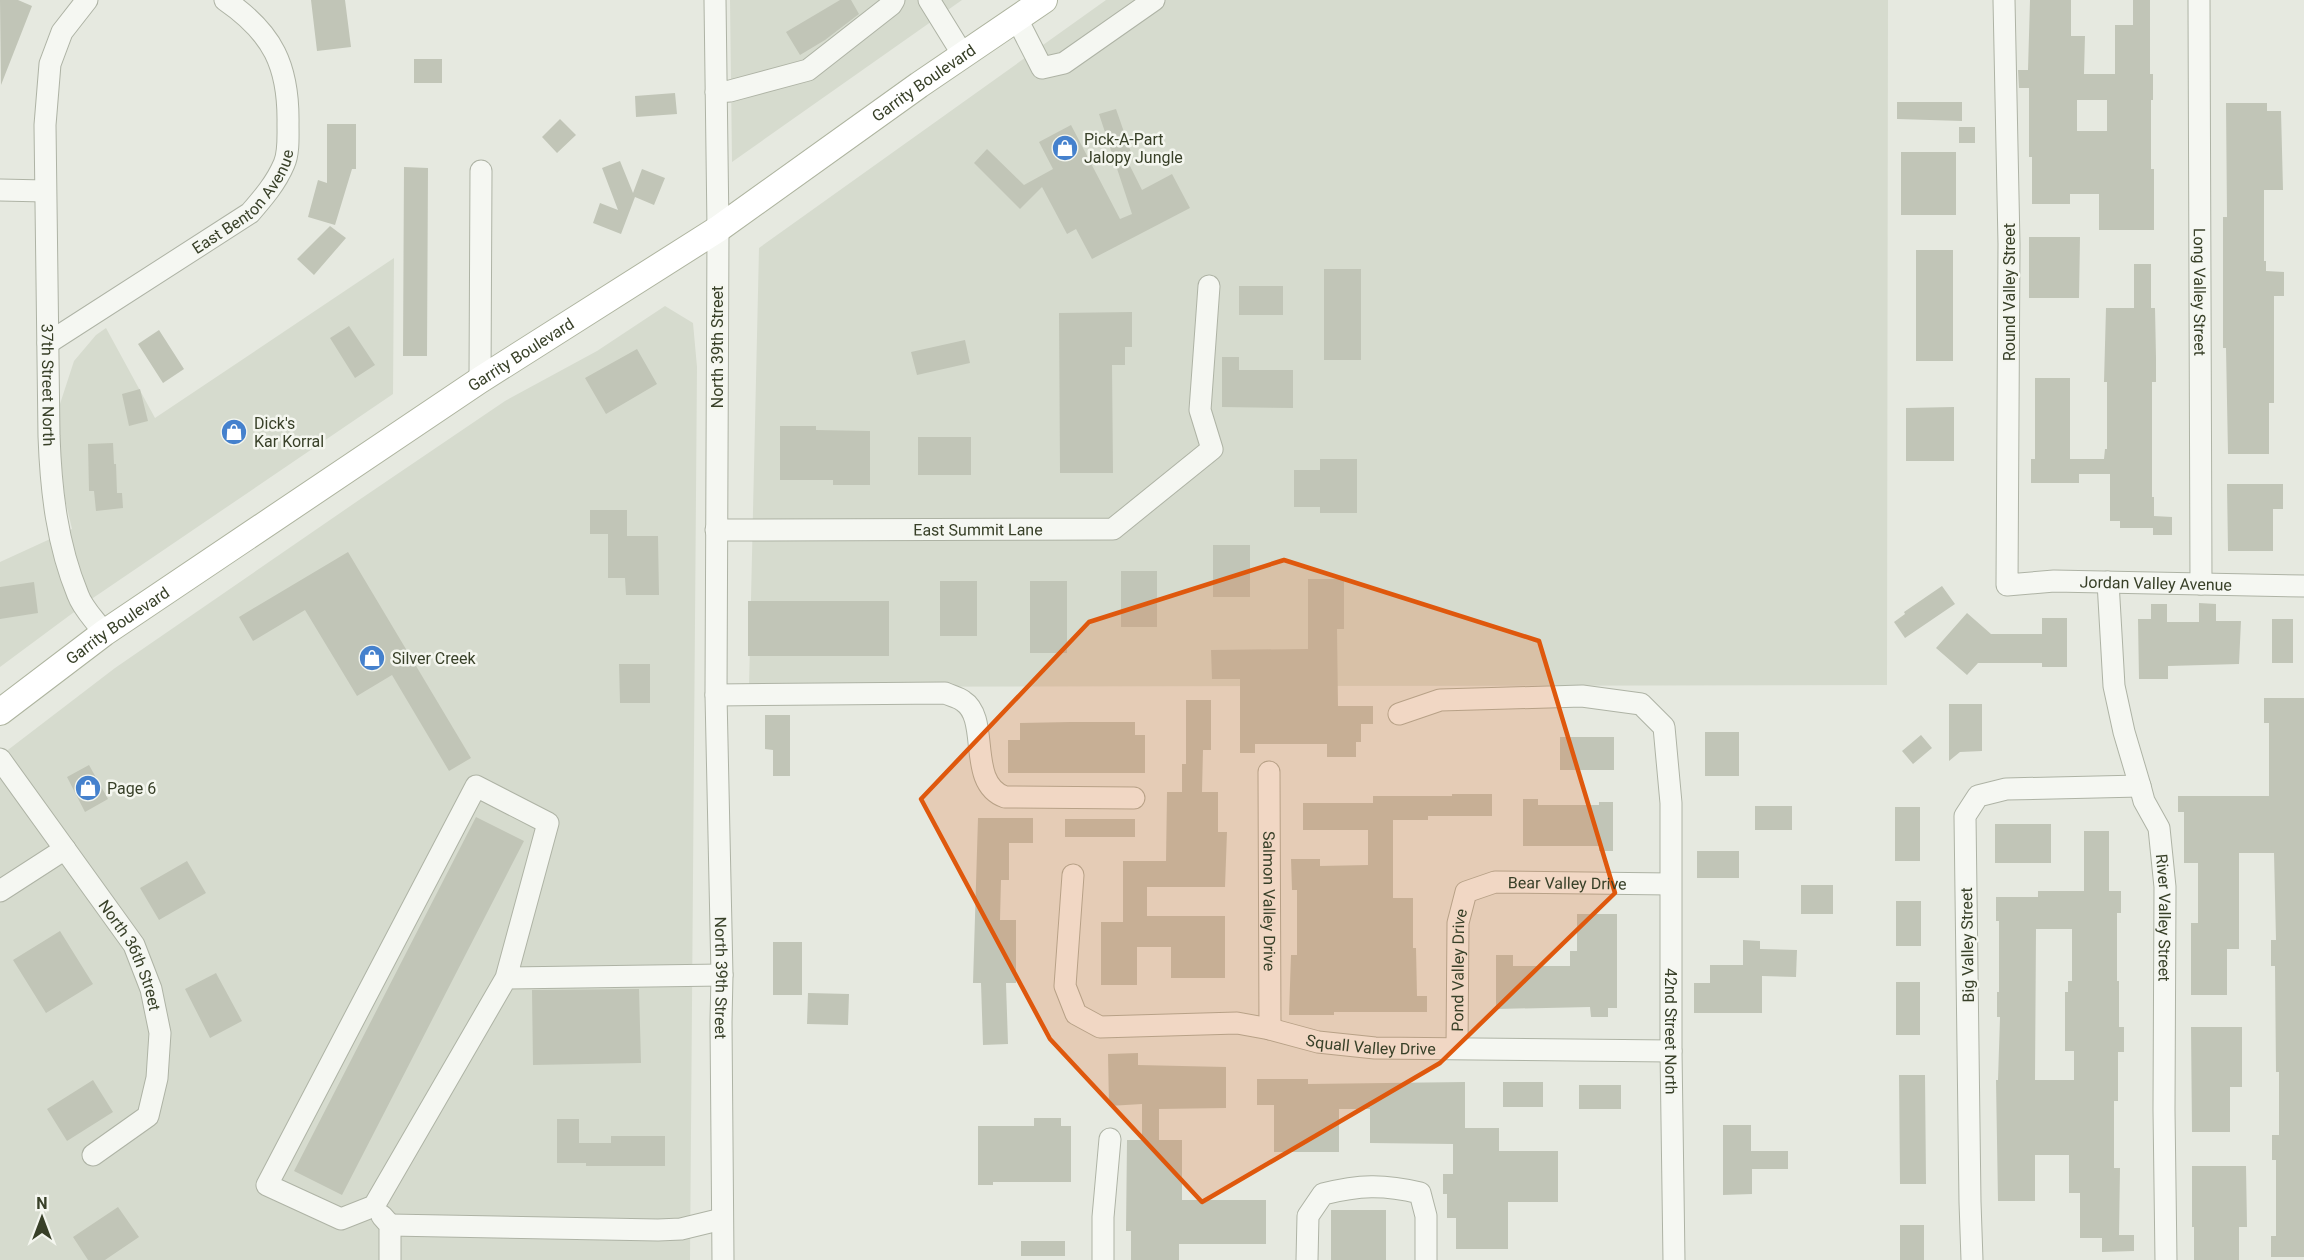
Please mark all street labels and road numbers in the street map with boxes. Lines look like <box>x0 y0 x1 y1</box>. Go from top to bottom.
street label: Garrity Boulevard <box>868 40 979 126</box>
street label: East Benton Avenue <box>189 148 297 258</box>
street label: Round Valley Street <box>2000 223 2019 361</box>
street label: Long Valley Street <box>2190 228 2209 356</box>
street label: North 39th Street <box>708 286 727 408</box>
street label: Garrity Boulevard <box>464 314 578 395</box>
street label: 37th Street North <box>38 324 58 447</box>
street label: East Summit Lane <box>913 520 1043 540</box>
street label: Jordan Valley Avenue <box>2079 573 2232 595</box>
street label: Garrity Boulevard <box>62 583 173 669</box>
street label: Salmon Valley Drive <box>1259 831 1279 971</box>
street label: River Valley Street <box>2152 853 2174 982</box>
street label: Bear Valley Drive <box>1508 873 1627 894</box>
street label: Big Valley Street <box>1957 887 1978 1003</box>
street label: North 36th Street <box>95 896 164 1012</box>
street label: Pond Valley Drive <box>1448 907 1471 1032</box>
street label: North 39th Street <box>711 916 731 1039</box>
street label: 42nd Street North <box>1661 968 1681 1095</box>
street label: Squall Valley Drive <box>1304 1030 1436 1059</box>

